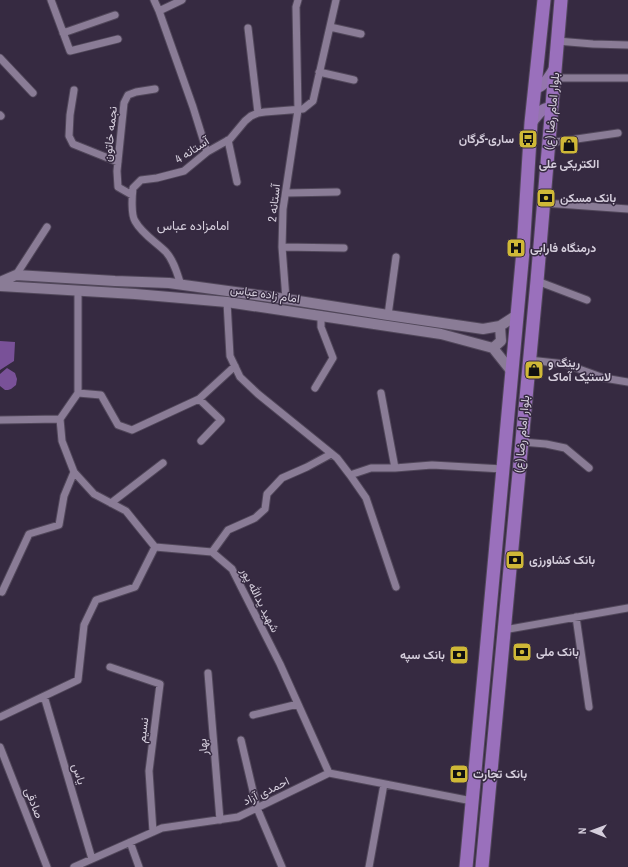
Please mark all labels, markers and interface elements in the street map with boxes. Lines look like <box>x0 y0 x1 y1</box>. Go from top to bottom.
street label: بلوار امام رضا (ع) <box>541 72 564 150</box>
street label: نجمه خاتون <box>99 105 121 163</box>
bus stop icon: ساری-گرگان <box>517 128 539 150</box>
place label: ساری-گرگان <box>459 131 514 147</box>
street label: آستانه 4 <box>172 132 213 167</box>
shop icon: الکتریکی علی <box>558 134 580 156</box>
place label: الکتریکی علی <box>539 156 599 172</box>
street label: آستانه 2 <box>264 182 284 223</box>
bank icon: بانک مسکن <box>535 187 557 209</box>
place label: بانک مسکن <box>560 190 617 206</box>
district label: امامزاده عباس <box>157 217 229 234</box>
hospital icon: درمنگاه فارابی <box>505 237 527 259</box>
place label: درمنگاه فارابی <box>530 240 596 256</box>
street label: امام زاده عباس <box>229 281 301 307</box>
place label: رینگ و لاستیک آماک <box>548 355 611 385</box>
shop icon: رینگ و لاستیک آماک <box>523 359 545 381</box>
street label: بلوار امام رضا (ع) <box>511 395 534 473</box>
bank icon: بانک کشاورزی <box>504 549 526 571</box>
place label: بانک کشاورزی <box>529 552 596 568</box>
street label: شهید یدالله پور <box>236 564 283 635</box>
bank icon: بانک ملی <box>511 641 533 663</box>
bank icon: بانک سپه <box>448 644 470 666</box>
place label: بانک ملی <box>536 644 579 660</box>
place label: بانک سپه <box>400 647 445 663</box>
street label: نسیم <box>134 716 152 744</box>
street label: بهار <box>194 738 212 757</box>
street label: یاس <box>68 762 90 787</box>
bank icon: بانک تجارت <box>448 763 470 785</box>
place label: بانک تجارت <box>473 766 527 782</box>
street label: احمدی آزاد <box>240 773 292 809</box>
street label: صادقی <box>21 785 47 821</box>
north arrow <box>572 811 612 851</box>
text: N <box>575 827 589 834</box>

